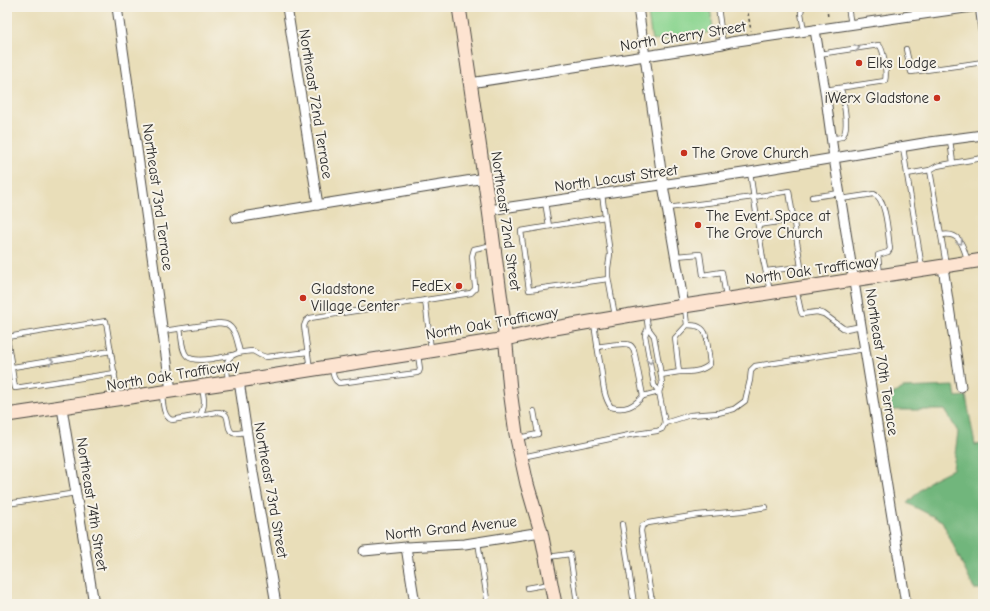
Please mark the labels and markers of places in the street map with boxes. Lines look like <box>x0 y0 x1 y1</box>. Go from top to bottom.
place label: Elks Lodge <box>867 54 937 72</box>
marker: Elks Lodge <box>854 58 864 68</box>
place label: iWerx Gladstone <box>824 89 929 107</box>
marker: iWerx Gladstone <box>932 93 942 103</box>
place label: The Grove Church <box>692 144 809 162</box>
marker: The Grove Church <box>679 148 689 158</box>
place label: The Event Space at The Grove Church <box>706 207 831 242</box>
marker: The Event Space at The Grove Church <box>693 220 703 230</box>
place label: FedEx <box>412 277 452 295</box>
place label: Gladstone Village Center <box>311 280 400 315</box>
marker: FedEx <box>454 281 464 291</box>
marker: Gladstone Village Center <box>298 293 308 303</box>

